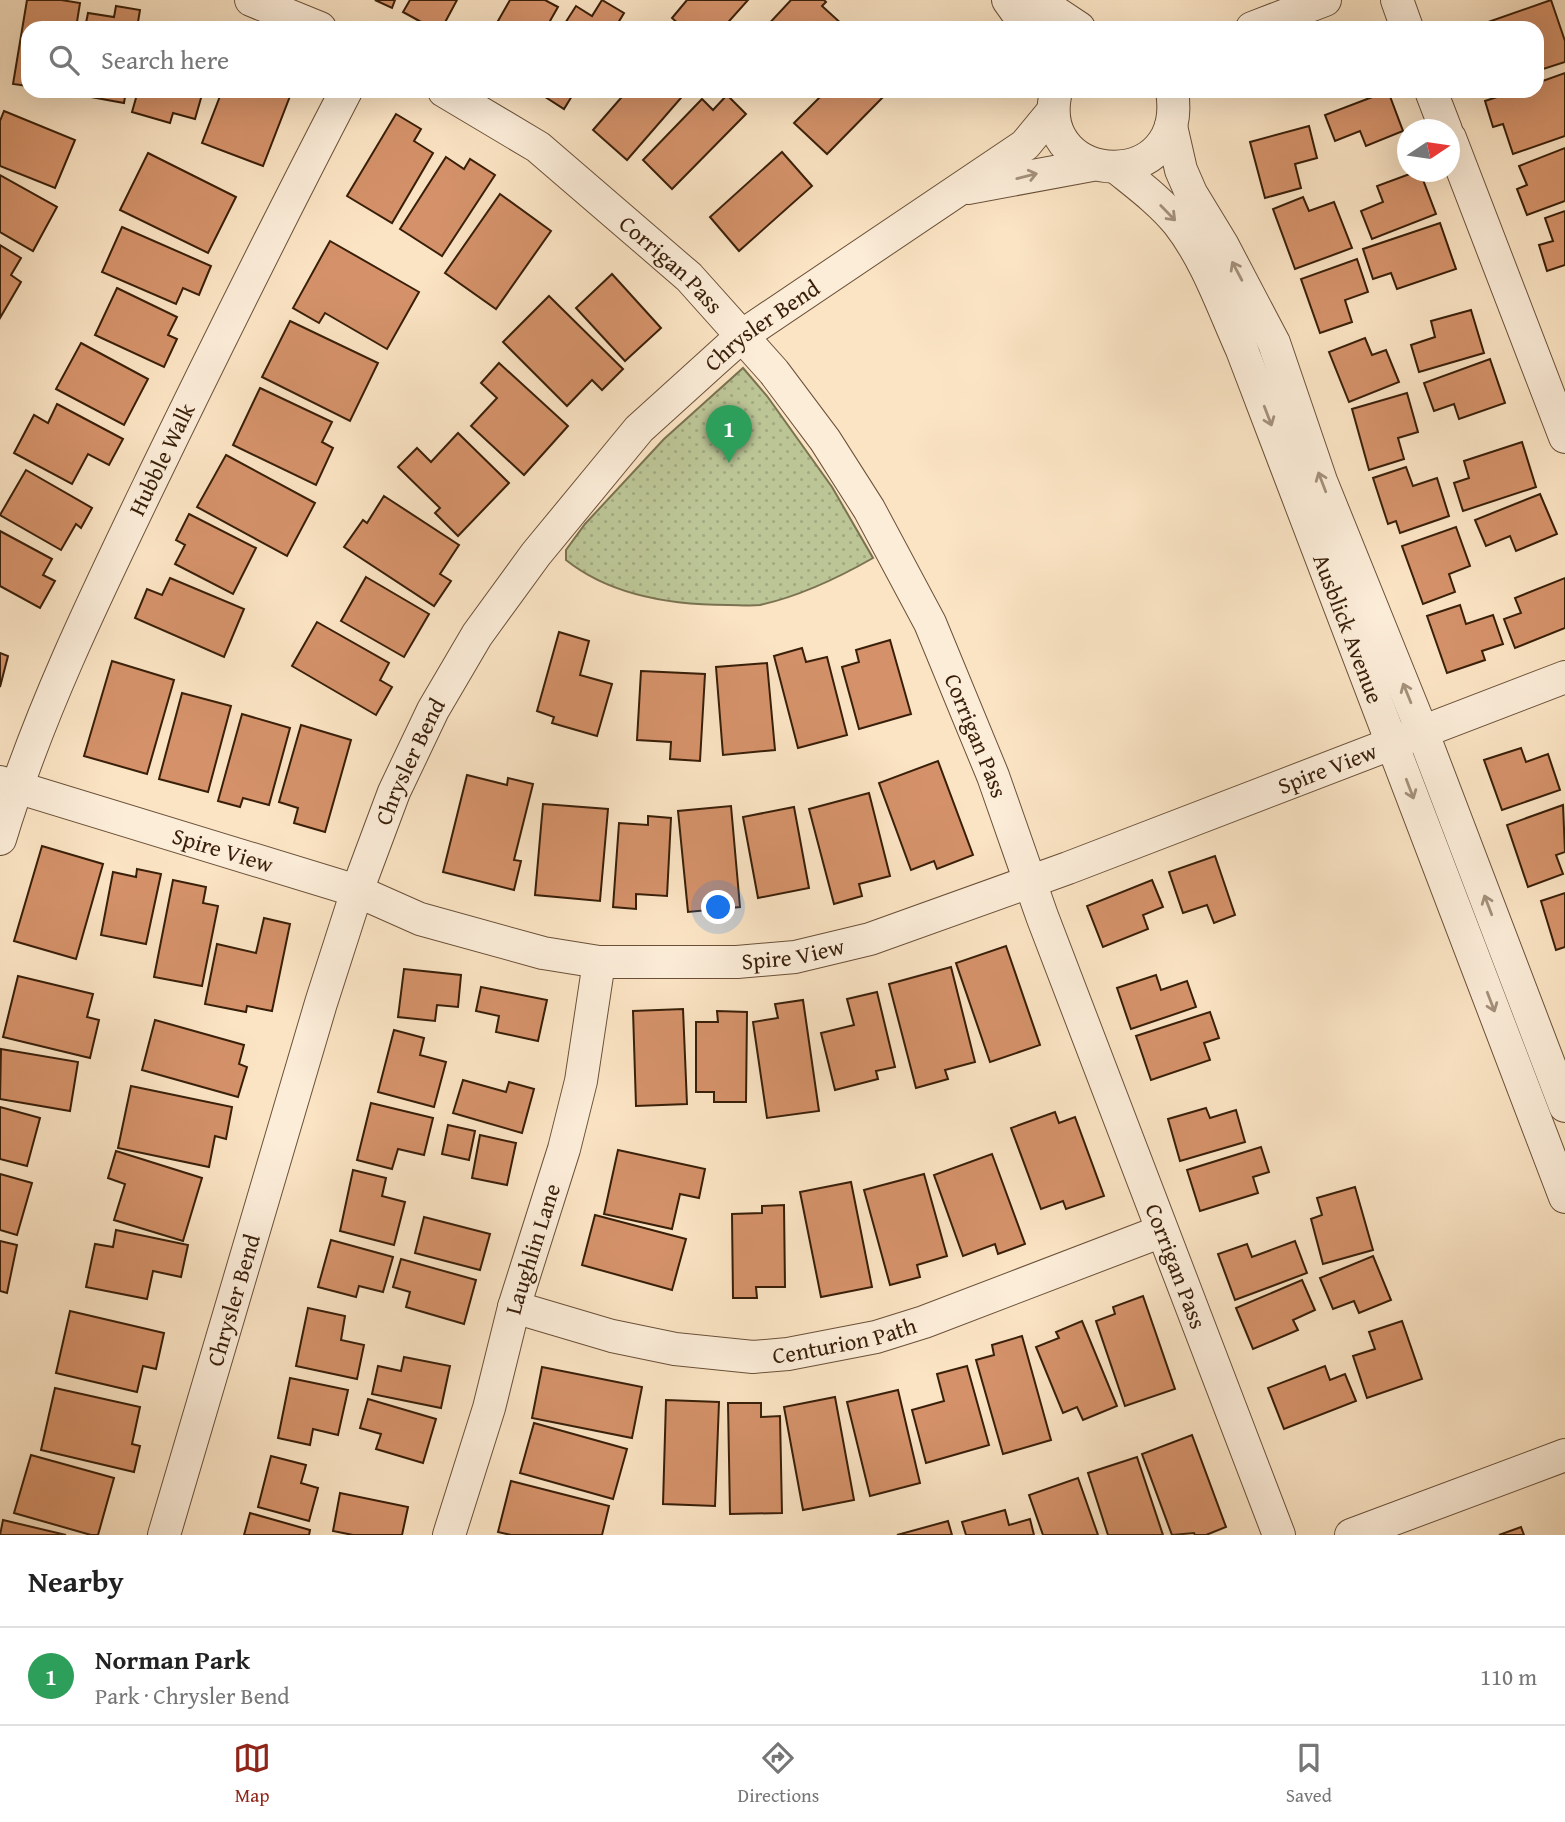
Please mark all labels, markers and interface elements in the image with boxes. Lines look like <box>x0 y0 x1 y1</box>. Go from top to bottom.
search box <box>21 21 1544 98</box>
text: Search here <box>101 40 229 79</box>
icon: search <box>45 41 83 79</box>
north arrow <box>1397 119 1460 182</box>
one-way arrow <box>1016 169 1038 182</box>
one-way arrow <box>1160 204 1177 221</box>
street label: Corrigan Pass <box>612 207 731 321</box>
one-way arrow <box>1230 261 1243 282</box>
street label: Chrysler Bend <box>696 271 826 379</box>
street label: Hubble Walk <box>120 397 203 521</box>
pin: 1 <box>706 405 752 463</box>
one-way arrow <box>1263 405 1276 427</box>
one-way arrow <box>1315 471 1327 493</box>
street label: Ausblick Avenue <box>1305 549 1392 708</box>
street label: Corrigan Pass <box>937 668 1016 802</box>
one-way arrow <box>1399 682 1412 704</box>
street label: Chrysler Bend <box>366 691 453 830</box>
street label: Spire View <box>1273 734 1382 802</box>
one-way arrow <box>1405 778 1417 800</box>
street label: Spire View <box>169 819 278 881</box>
your location <box>701 890 735 924</box>
one-way arrow <box>1481 895 1494 917</box>
street label: Spire View <box>740 929 848 978</box>
one-way arrow <box>1485 991 1498 1012</box>
street label: Laughlin Lane <box>496 1179 568 1318</box>
street label: Corrigan Pass <box>1138 1199 1215 1333</box>
street label: Chrysler Bend <box>198 1229 268 1370</box>
street label: Centurion Path <box>771 1308 921 1371</box>
text: Nearby <box>28 1559 124 1603</box>
text: Norman Park <box>95 1640 250 1679</box>
text: 1 <box>45 1660 57 1693</box>
text: 110 m <box>1480 1660 1537 1693</box>
text: Park · Chrysler Bend <box>95 1679 290 1712</box>
tab: Map <box>233 1739 271 1809</box>
tab: Directions <box>738 1739 819 1809</box>
tab: Saved <box>1286 1739 1332 1809</box>

